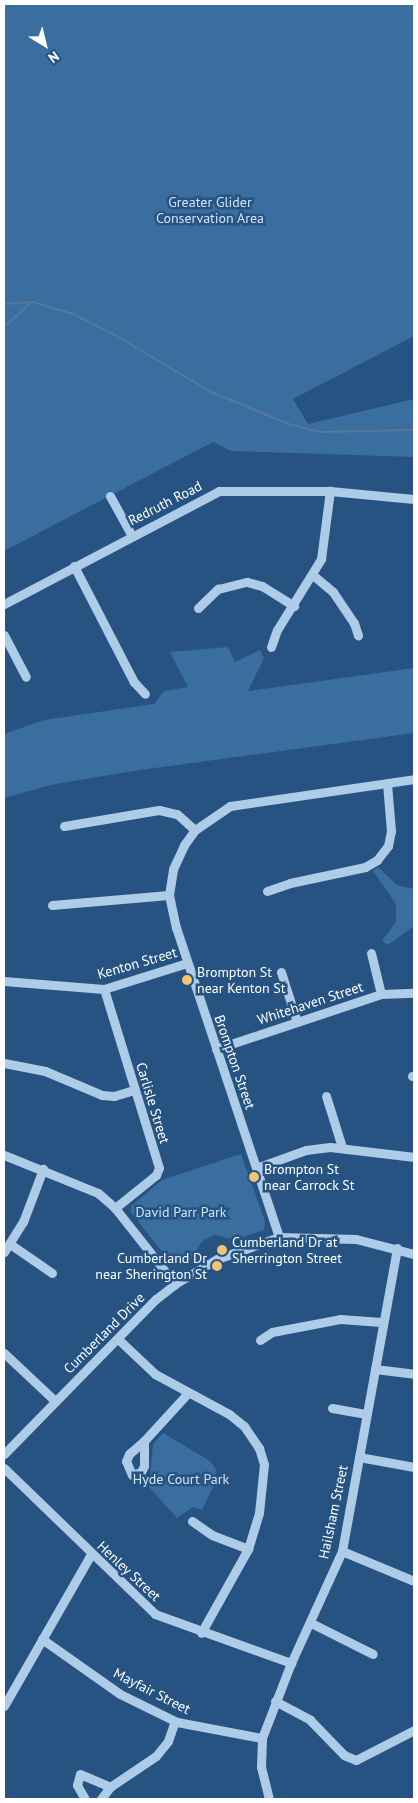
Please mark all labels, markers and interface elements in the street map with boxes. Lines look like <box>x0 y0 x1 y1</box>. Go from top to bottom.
north arrow <box>20 20 70 70</box>
text: N <box>45 47 63 67</box>
park label: Greater Glider Conservation Area <box>156 194 264 226</box>
street label: Redruth Road <box>125 477 205 529</box>
street label: Kenton Street <box>95 944 179 982</box>
place label: Brompton St near Kenton St <box>197 964 286 996</box>
marker: Brompton St near Kenton St <box>181 974 193 986</box>
street label: Whitehaven Street <box>255 978 365 1028</box>
street label: Brompton Street <box>211 1013 259 1111</box>
street label: Carlisle Street <box>133 1060 173 1146</box>
place label: Brompton St near Carrock St <box>264 1161 355 1194</box>
marker: Brompton St near Carrock St <box>248 1171 260 1183</box>
park label: David Parr Park <box>135 1204 227 1220</box>
place label: Cumberland Dr at Sherrington Street <box>232 1234 342 1266</box>
marker: Cumberland Dr at Sherrington Street <box>216 1244 228 1256</box>
place label: Cumberland Dr near Sherington St <box>95 1250 207 1282</box>
marker: Cumberland Dr near Sherington St <box>211 1260 223 1272</box>
street label: Cumberland Drive <box>60 1289 148 1377</box>
street label: Hailsham Street <box>315 1464 351 1560</box>
park label: Hyde Court Park <box>133 1471 229 1487</box>
street label: Henley Street <box>94 1537 164 1605</box>
street label: Mayfair Street <box>111 1664 193 1718</box>

